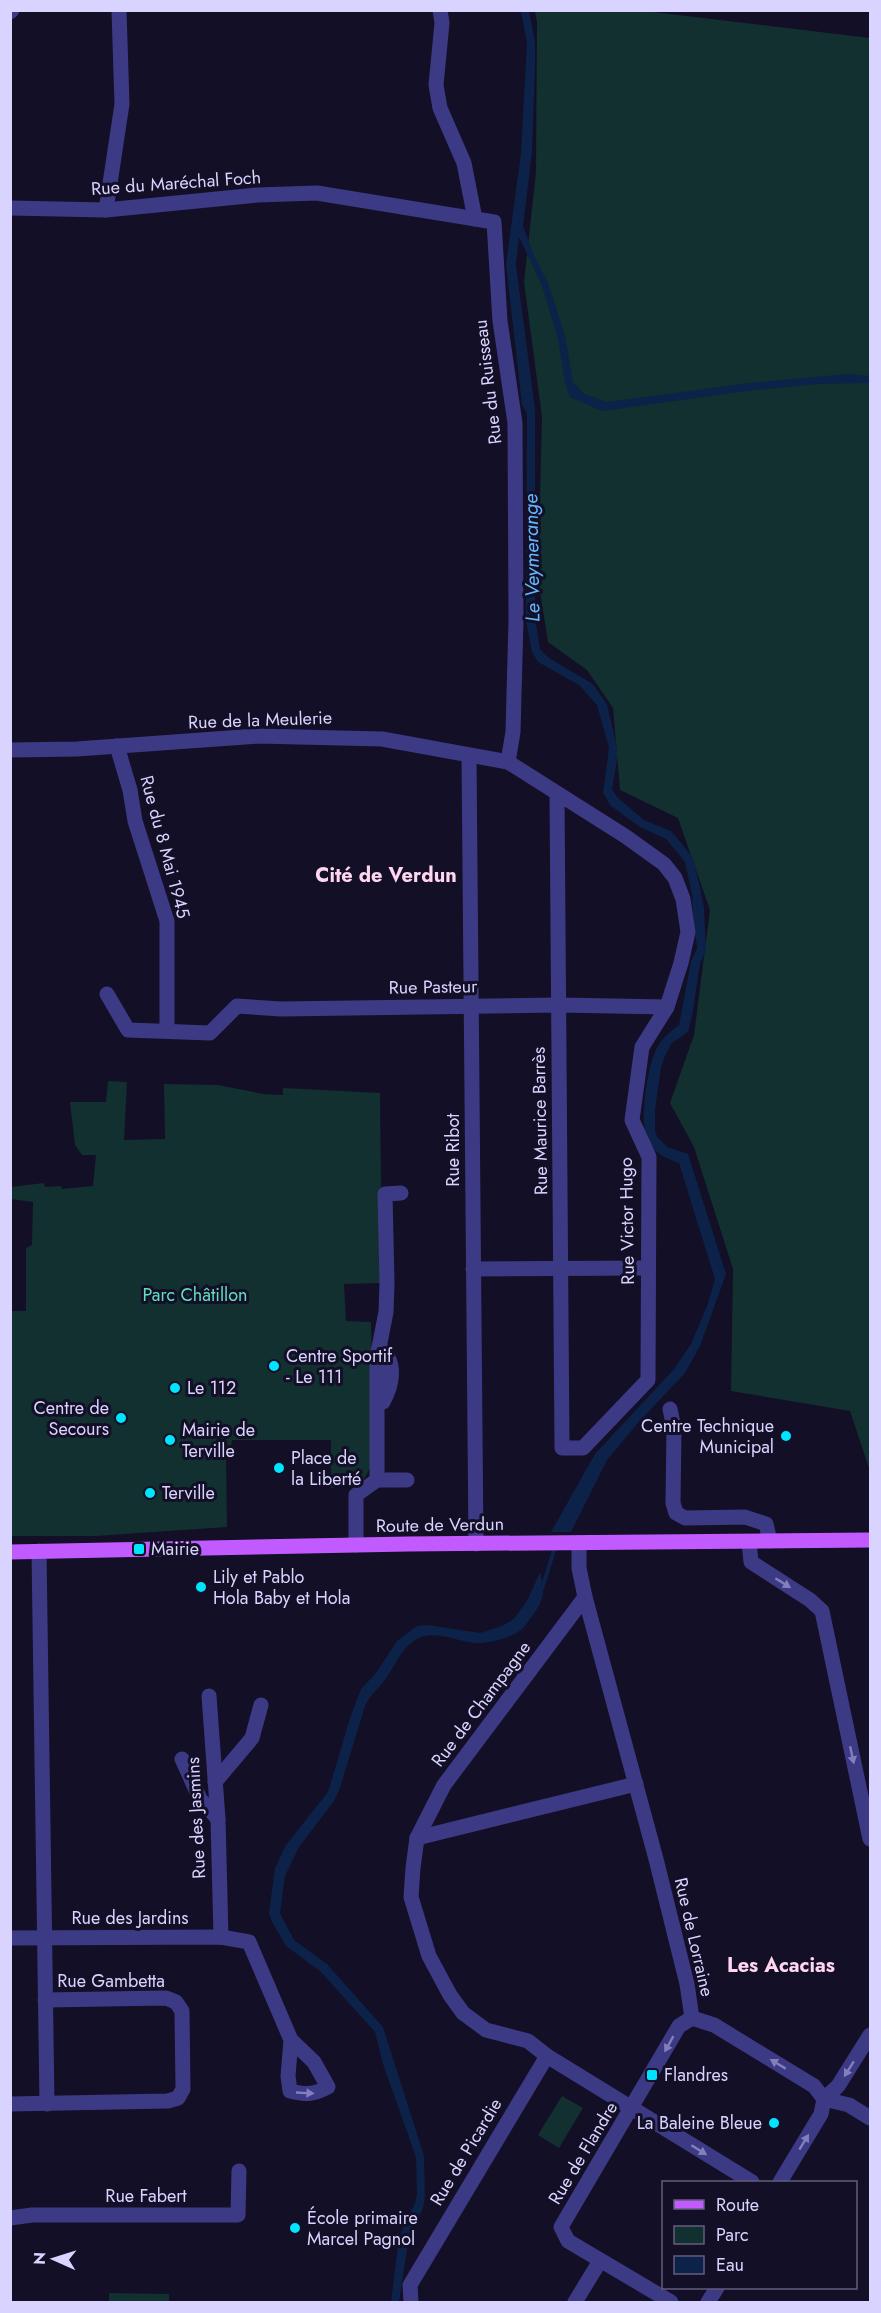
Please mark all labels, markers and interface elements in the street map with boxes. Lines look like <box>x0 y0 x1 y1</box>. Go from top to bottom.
street label: Rue du Maréchal Foch <box>90 164 262 202</box>
street label: Rue du Ruisseau <box>467 318 509 446</box>
water label: Le Veymerange <box>516 494 548 622</box>
street label: Rue de la Meulerie <box>188 704 332 736</box>
street label: Rue du 8 Mai 1945 <box>133 773 197 921</box>
district label: Cité de Verdun <box>315 861 457 890</box>
street label: Rue Pasteur <box>388 973 478 1001</box>
street label: Rue Maurice Barrès <box>526 1047 554 1195</box>
street label: Rue Ribot <box>440 1113 466 1187</box>
street label: Rue Victor Hugo <box>613 1157 641 1285</box>
park label: Parc Châtillon <box>143 1282 247 1308</box>
place label: Centre Sportif - Le 111 <box>286 1343 393 1390</box>
marker: Centre Sportif - Le 111 <box>267 1359 281 1373</box>
place label: Le 112 <box>187 1375 236 1401</box>
marker: Le 112 <box>168 1381 182 1395</box>
place label: Centre de Secours <box>34 1395 109 1442</box>
marker: Centre de Secours <box>114 1411 128 1425</box>
place label: Centre Technique Municipal <box>641 1413 774 1460</box>
place label: Mairie de Terville <box>182 1417 255 1464</box>
marker: Centre Technique Municipal <box>779 1429 793 1443</box>
marker: Mairie de Terville <box>163 1433 177 1447</box>
place label: Place de la Liberté <box>291 1445 361 1492</box>
marker: Place de la Liberté <box>272 1461 286 1475</box>
place label: Terville <box>162 1480 215 1506</box>
marker: Terville <box>143 1486 157 1500</box>
street label: Route de Verdun <box>376 1511 504 1539</box>
place label: Mairie <box>151 1536 199 1562</box>
marker: Mairie <box>132 1542 146 1556</box>
place label: Lily et Pablo Hola Baby et Hola <box>213 1564 350 1611</box>
one-way arrow <box>775 1578 791 1589</box>
marker: Lily et Pablo Hola Baby et Hola <box>194 1580 208 1594</box>
street label: Rue de Champagne <box>425 1636 537 1772</box>
one-way arrow <box>848 1746 858 1764</box>
street label: Rue des Jasmins <box>180 1756 212 1880</box>
street label: Rue de Lorraine <box>668 1875 720 1999</box>
street label: Rue des Jardins <box>71 1905 189 1931</box>
district label: Les Acacias <box>727 1951 835 1980</box>
street label: Rue Gambetta <box>57 1968 165 1994</box>
one-way arrow <box>664 2035 674 2052</box>
one-way arrow <box>770 2059 786 2070</box>
one-way arrow <box>843 2060 855 2076</box>
place label: Flandres <box>664 2062 728 2088</box>
marker: Flandres <box>645 2068 659 2082</box>
one-way arrow <box>296 2088 315 2097</box>
street label: Rue de Picardie <box>424 2093 508 2211</box>
street label: Rue de Flandre <box>542 2097 624 2209</box>
place label: La Baleine Bleue <box>637 2110 762 2136</box>
marker: La Baleine Bleue <box>767 2116 781 2130</box>
one-way arrow <box>799 2134 810 2150</box>
one-way arrow <box>691 2145 708 2156</box>
legend <box>662 2181 857 2289</box>
street label: Rue Fabert <box>105 2183 187 2209</box>
text: Route <box>716 2192 759 2218</box>
place label: École primaire Marcel Pagnol <box>307 2205 418 2252</box>
marker: École primaire Marcel Pagnol <box>288 2221 302 2235</box>
text: Parc <box>716 2222 749 2248</box>
north arrow <box>24 2229 84 2289</box>
text: N <box>28 2251 51 2265</box>
text: Eau <box>716 2252 744 2278</box>

